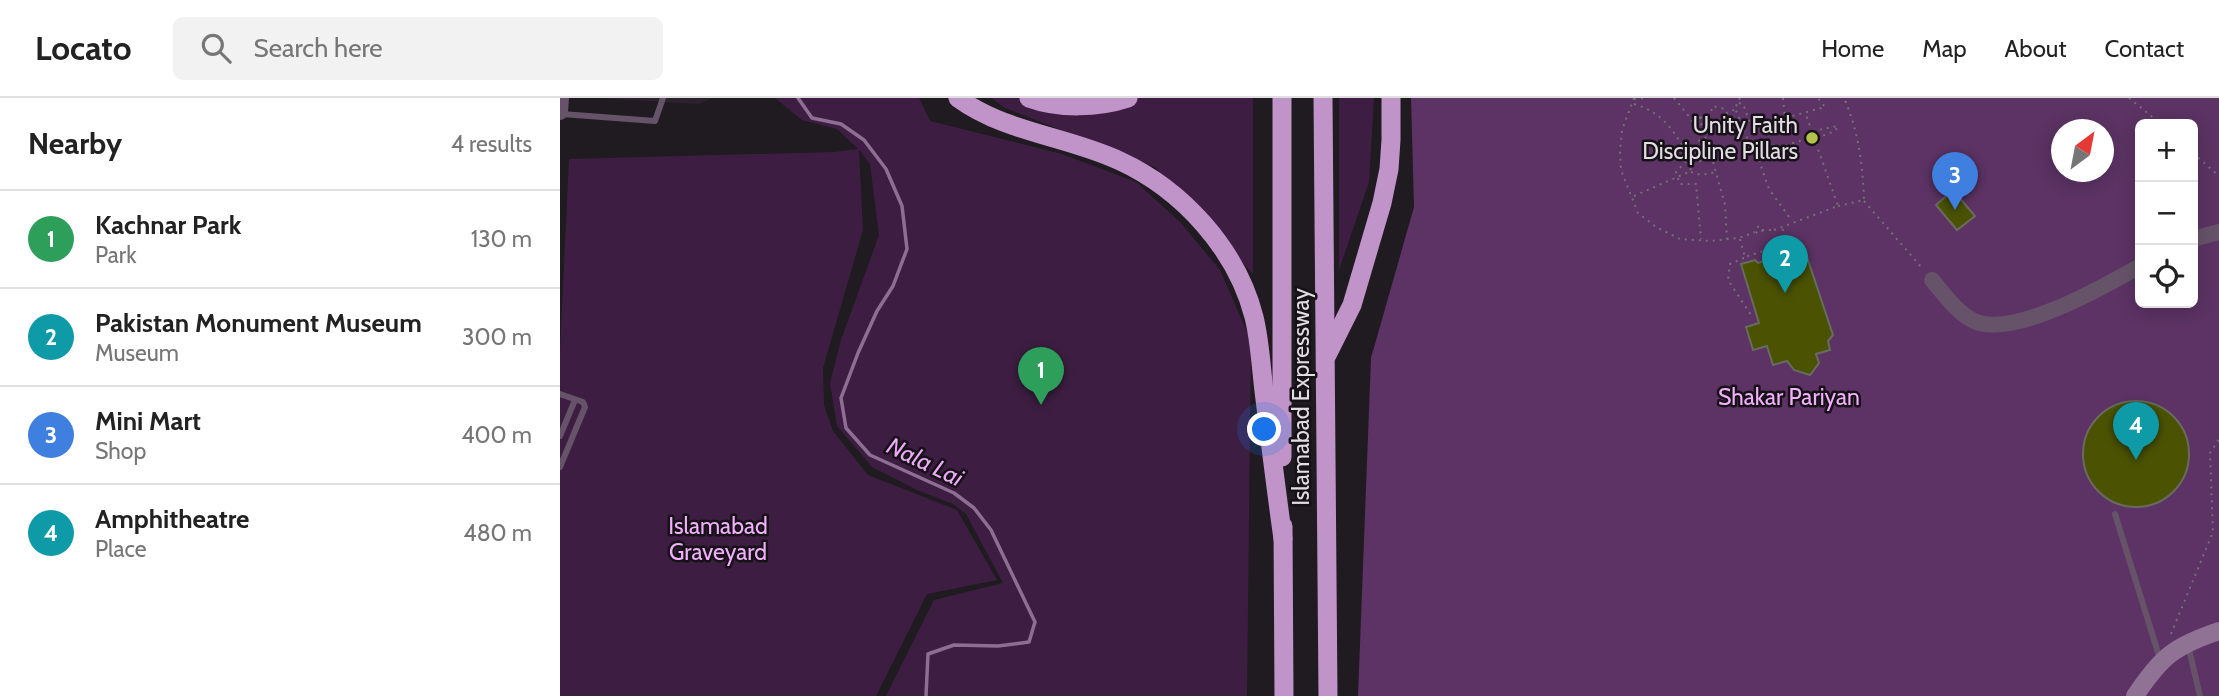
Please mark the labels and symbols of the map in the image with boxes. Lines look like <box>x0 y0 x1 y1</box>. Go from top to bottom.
place label: Unity Faith Discipline Pillars <box>1642 111 1798 165</box>
north arrow <box>2051 119 2114 182</box>
marker: Unity Faith Discipline Pillars <box>1804 130 1820 146</box>
pin: 3 <box>1932 152 1978 210</box>
pin: 2 <box>1762 235 1808 293</box>
street label: Islamabad Expressway <box>1287 288 1315 506</box>
pin: 1 <box>1018 347 1064 405</box>
park label: Shakar Pariyan <box>1718 383 1860 411</box>
pin: 4 <box>2113 402 2159 460</box>
your location <box>1247 412 1281 446</box>
water label: Nala Lai <box>882 431 969 493</box>
park label: Islamabad Graveyard <box>668 512 768 566</box>

